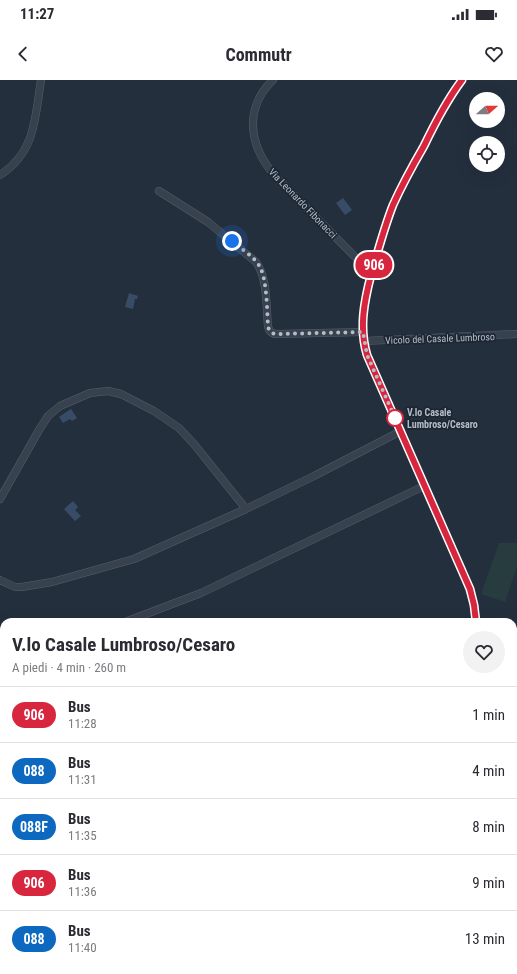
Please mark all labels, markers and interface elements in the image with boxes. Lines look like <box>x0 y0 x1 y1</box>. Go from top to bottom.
text: 11:27 <box>20 5 54 23</box>
icon: back <box>12 43 34 65</box>
icon: heart <box>483 43 505 65</box>
text: Commutr <box>225 44 292 65</box>
north arrow <box>469 92 505 128</box>
map controls <box>469 92 505 172</box>
button: locate <box>469 136 505 172</box>
street label: Via Leonardo Fibonacci <box>267 166 339 240</box>
your location <box>222 231 242 251</box>
line badge: 906 <box>351 252 397 278</box>
text: 906 <box>363 257 385 273</box>
street label: Vicolo del Casale Lumbroso <box>385 331 495 346</box>
place label: V.lo Casale Lumbroso/Cesaro <box>407 407 478 430</box>
marker: V.lo Casale Lumbroso/Cesaro <box>386 409 404 427</box>
button: heart <box>463 631 505 673</box>
text: V.lo Casale Lumbroso/Cesaro <box>12 633 235 656</box>
text: A piedi · 4 min · 260 m <box>12 660 126 675</box>
text: Bus <box>68 698 91 716</box>
text: 1 min <box>472 706 505 724</box>
text: 906 <box>23 707 45 723</box>
text: 11:28 <box>68 716 97 731</box>
text: Bus <box>68 754 91 772</box>
text: 4 min <box>472 762 505 780</box>
text: 088 <box>23 763 45 779</box>
text: 11:31 <box>68 772 97 787</box>
text: Bus <box>68 810 91 828</box>
text: 8 min <box>472 818 505 836</box>
text: 088F <box>20 819 48 835</box>
text: 11:35 <box>68 828 97 843</box>
text: Bus <box>68 866 91 884</box>
text: 9 min <box>472 874 505 892</box>
text: 906 <box>23 875 45 891</box>
text: 11:36 <box>68 884 97 899</box>
text: Bus <box>68 922 91 940</box>
text: 13 min <box>465 930 505 948</box>
text: 088 <box>23 931 45 947</box>
text: 11:40 <box>68 940 97 955</box>

